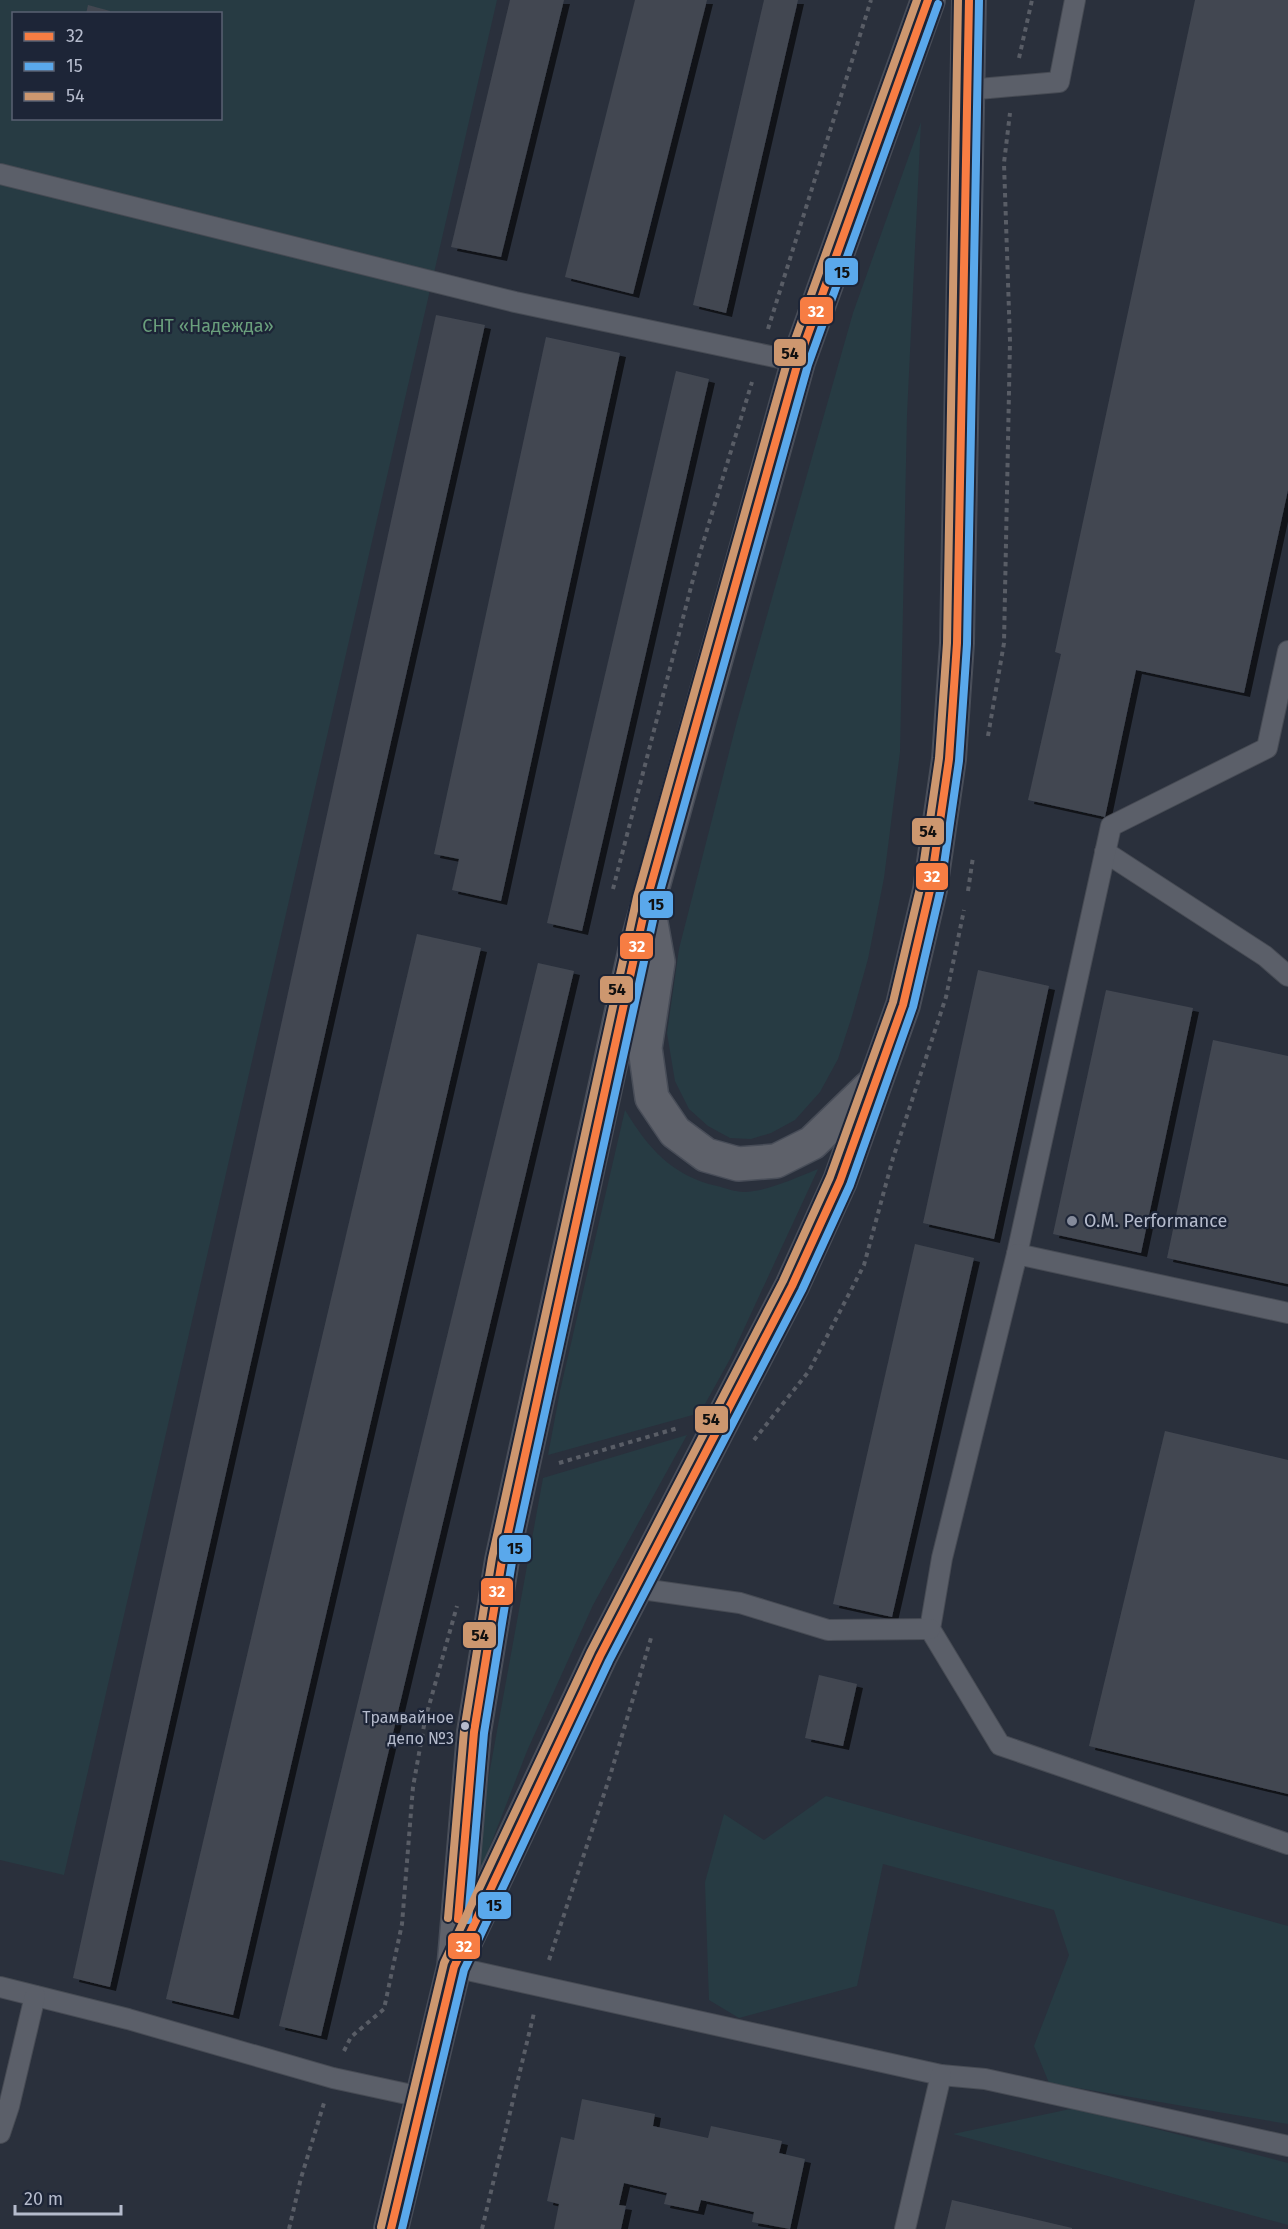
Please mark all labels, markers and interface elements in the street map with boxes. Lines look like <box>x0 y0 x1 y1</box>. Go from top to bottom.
legend <box>12 12 222 120</box>
text: 32 <box>66 25 84 47</box>
text: 15 <box>66 55 83 77</box>
text: 54 <box>66 85 85 107</box>
line badge: 15 <box>824 257 859 286</box>
text: 15 <box>834 263 850 282</box>
line badge: 32 <box>799 296 834 325</box>
text: 32 <box>807 302 824 321</box>
park label: СНТ «Надежда» <box>142 315 274 337</box>
line badge: 54 <box>773 338 807 367</box>
text: 54 <box>781 344 799 363</box>
line badge: 54 <box>911 817 945 846</box>
text: 54 <box>919 822 937 841</box>
line badge: 32 <box>915 862 949 891</box>
text: 32 <box>923 867 940 886</box>
line badge: 15 <box>639 890 674 919</box>
text: 15 <box>648 895 664 914</box>
line badge: 32 <box>619 932 654 960</box>
text: 32 <box>628 937 645 956</box>
line badge: 54 <box>599 975 634 1004</box>
text: 54 <box>608 980 626 999</box>
place label: O.M. Performance <box>1084 1210 1227 1232</box>
marker: O.M. Performance <box>1065 1214 1079 1228</box>
line badge: 54 <box>694 1405 729 1434</box>
text: 54 <box>702 1410 720 1429</box>
line badge: 15 <box>498 1534 532 1563</box>
text: 15 <box>507 1539 523 1558</box>
line badge: 32 <box>480 1577 514 1606</box>
text: 32 <box>488 1582 505 1601</box>
line badge: 54 <box>462 1621 497 1649</box>
text: 54 <box>471 1626 489 1645</box>
place label: Трамвайное депо №3 <box>362 1708 454 1748</box>
marker: Трамвайное депо №3 <box>459 1720 471 1732</box>
line badge: 15 <box>477 1891 512 1920</box>
text: 15 <box>486 1896 502 1915</box>
line badge: 32 <box>447 1932 481 1960</box>
text: 32 <box>455 1937 472 1956</box>
scale bar <box>15 2178 122 2216</box>
text: 20 m <box>24 2188 63 2210</box>

